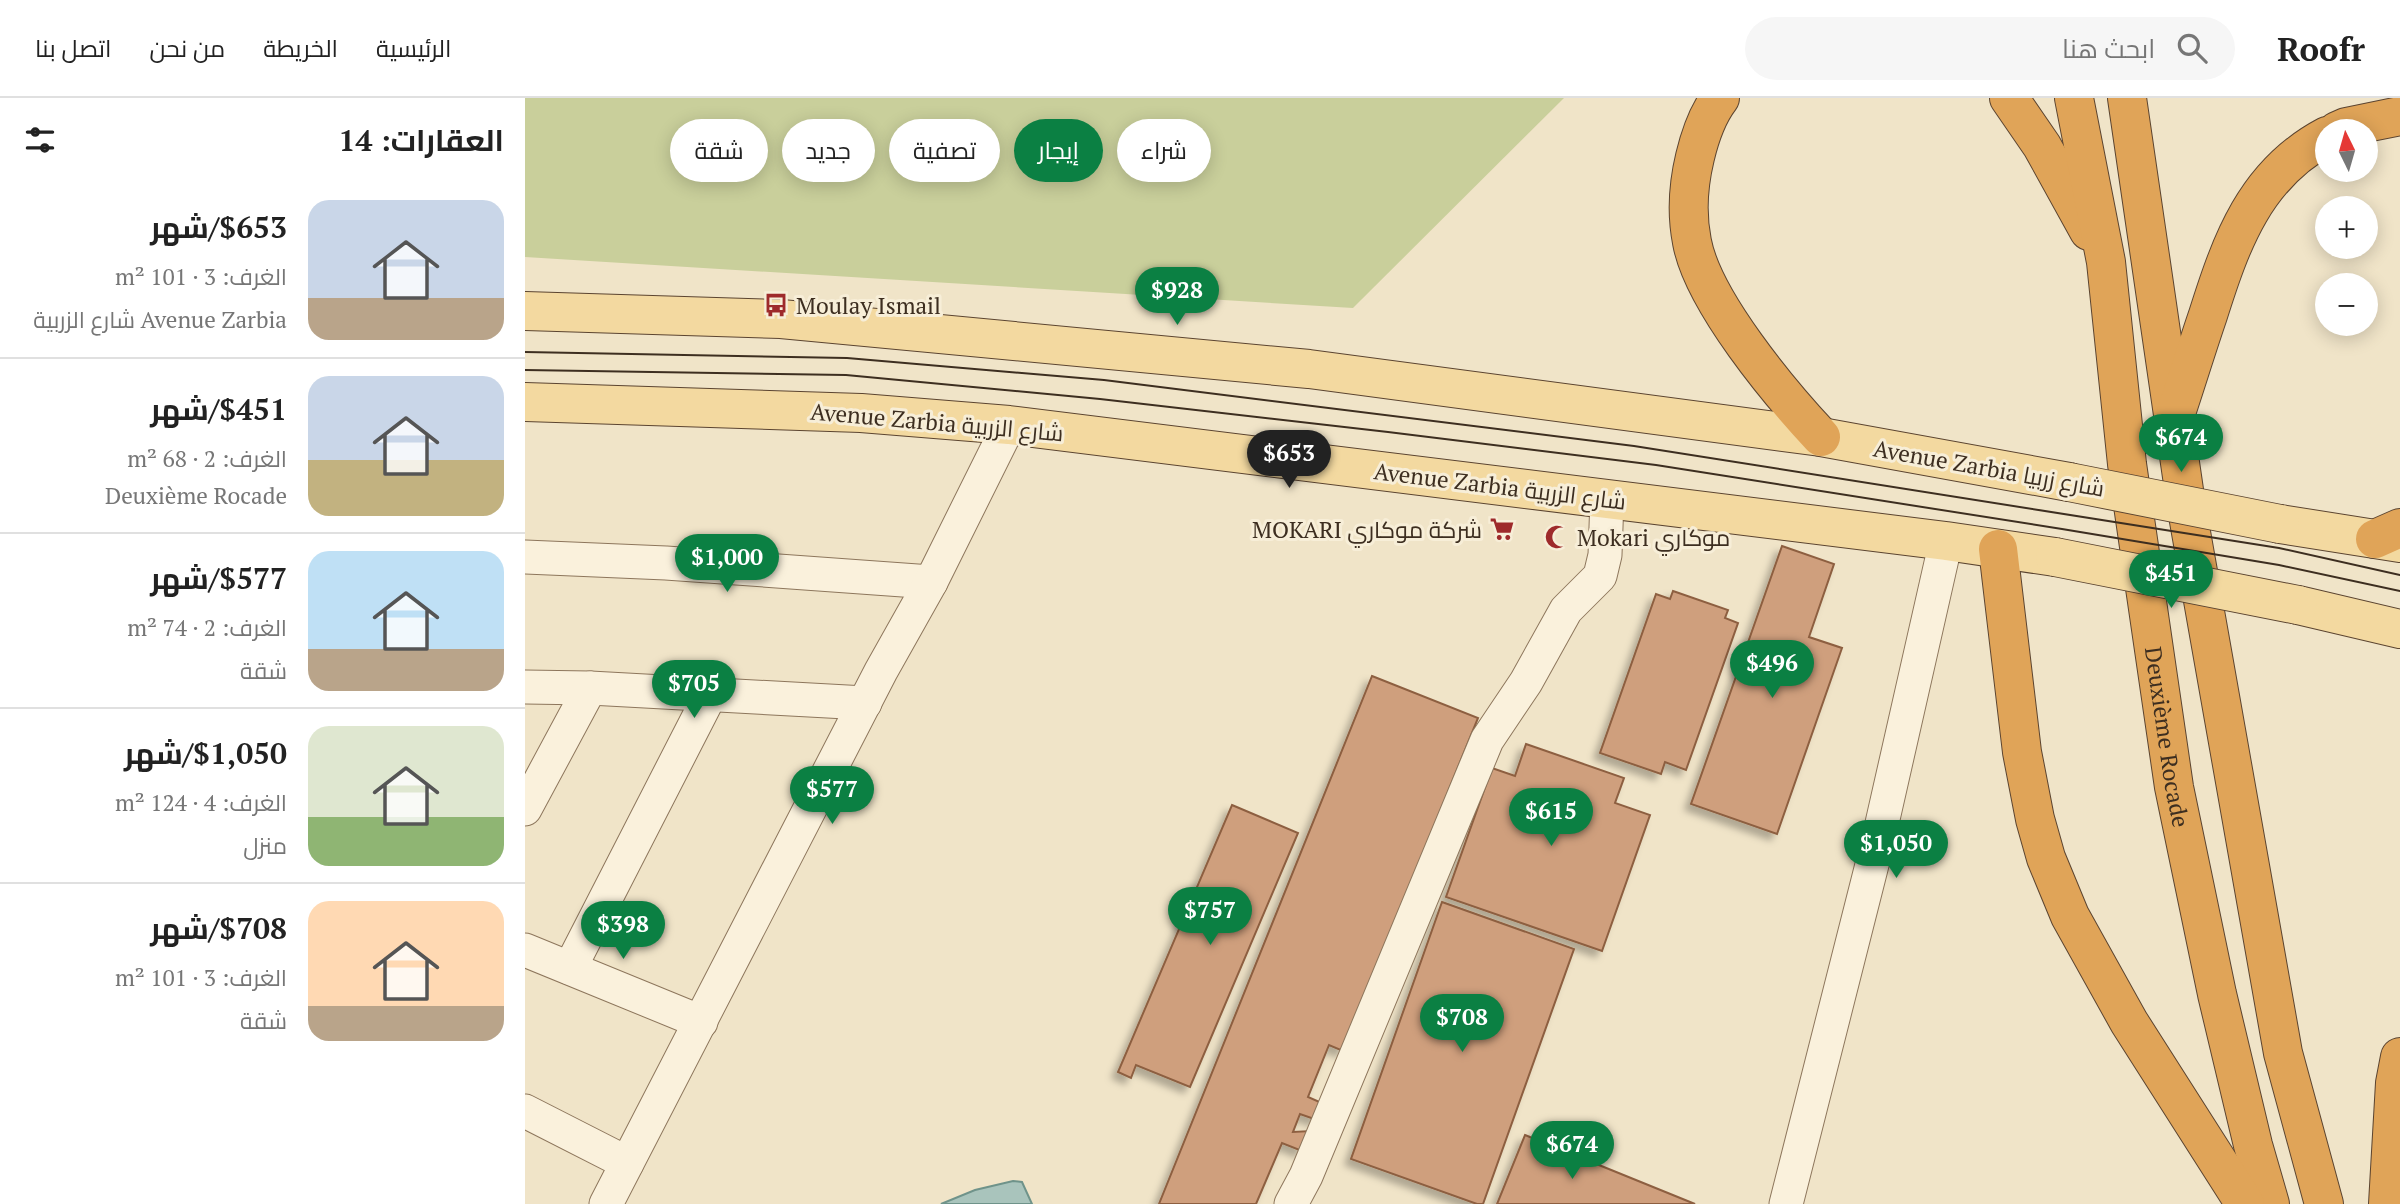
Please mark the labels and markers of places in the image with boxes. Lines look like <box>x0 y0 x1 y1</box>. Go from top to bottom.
pin: $928 <box>1136 268 1218 327</box>
place label: Moulay Ismail <box>796 290 941 321</box>
bus stop icon: Moulay Ismail <box>762 291 790 319</box>
pin: $674 <box>2140 414 2222 474</box>
pin: $653 <box>1248 430 1330 490</box>
place label: MOKARI شركة موكاري <box>1252 514 1482 548</box>
supermarket icon: MOKARI شركة موكاري <box>1488 515 1516 543</box>
place label: Mokari موكاري <box>1577 522 1730 556</box>
mosque icon: Mokari موكاري <box>1543 523 1571 551</box>
pin: $1,000 <box>670 534 784 594</box>
pin: $451 <box>2130 550 2212 610</box>
pin: $496 <box>1731 640 1813 700</box>
pin: $705 <box>653 660 735 720</box>
pin: $577 <box>791 766 873 826</box>
pin: $615 <box>1510 788 1592 848</box>
pin: $1,050 <box>1839 820 1953 880</box>
pin: $757 <box>1169 888 1251 947</box>
pin: $398 <box>582 902 664 961</box>
pin: $708 <box>1421 995 1503 1054</box>
pin: $674 <box>1531 1122 1613 1181</box>

